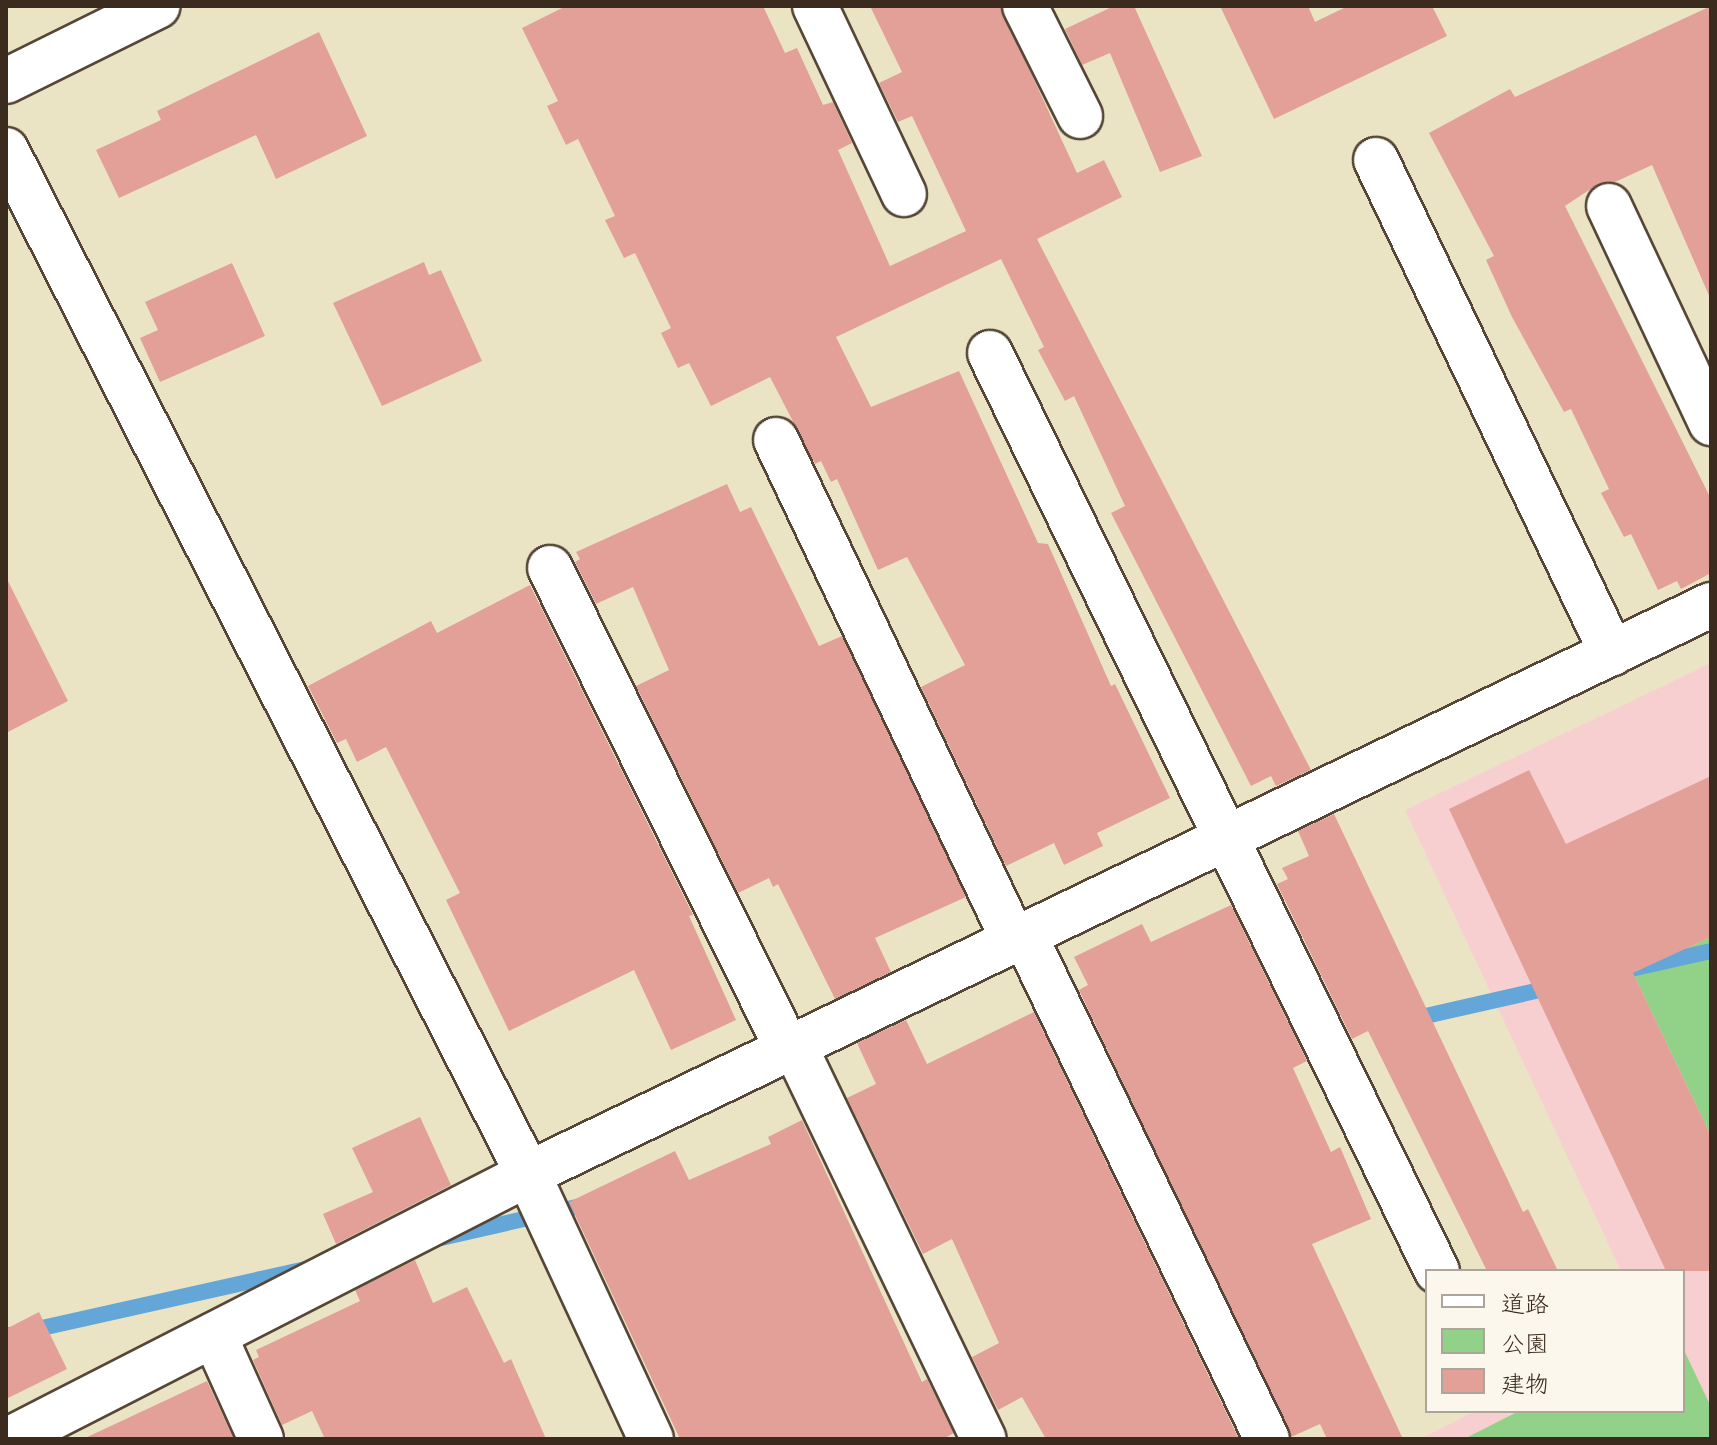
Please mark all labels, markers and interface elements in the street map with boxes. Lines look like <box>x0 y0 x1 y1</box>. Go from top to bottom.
legend <box>1425 1269 1685 1413</box>
text: 道路 <box>1501 1287 1549 1318</box>
text: 公園 <box>1501 1327 1549 1358</box>
text: 建物 <box>1501 1367 1549 1398</box>

